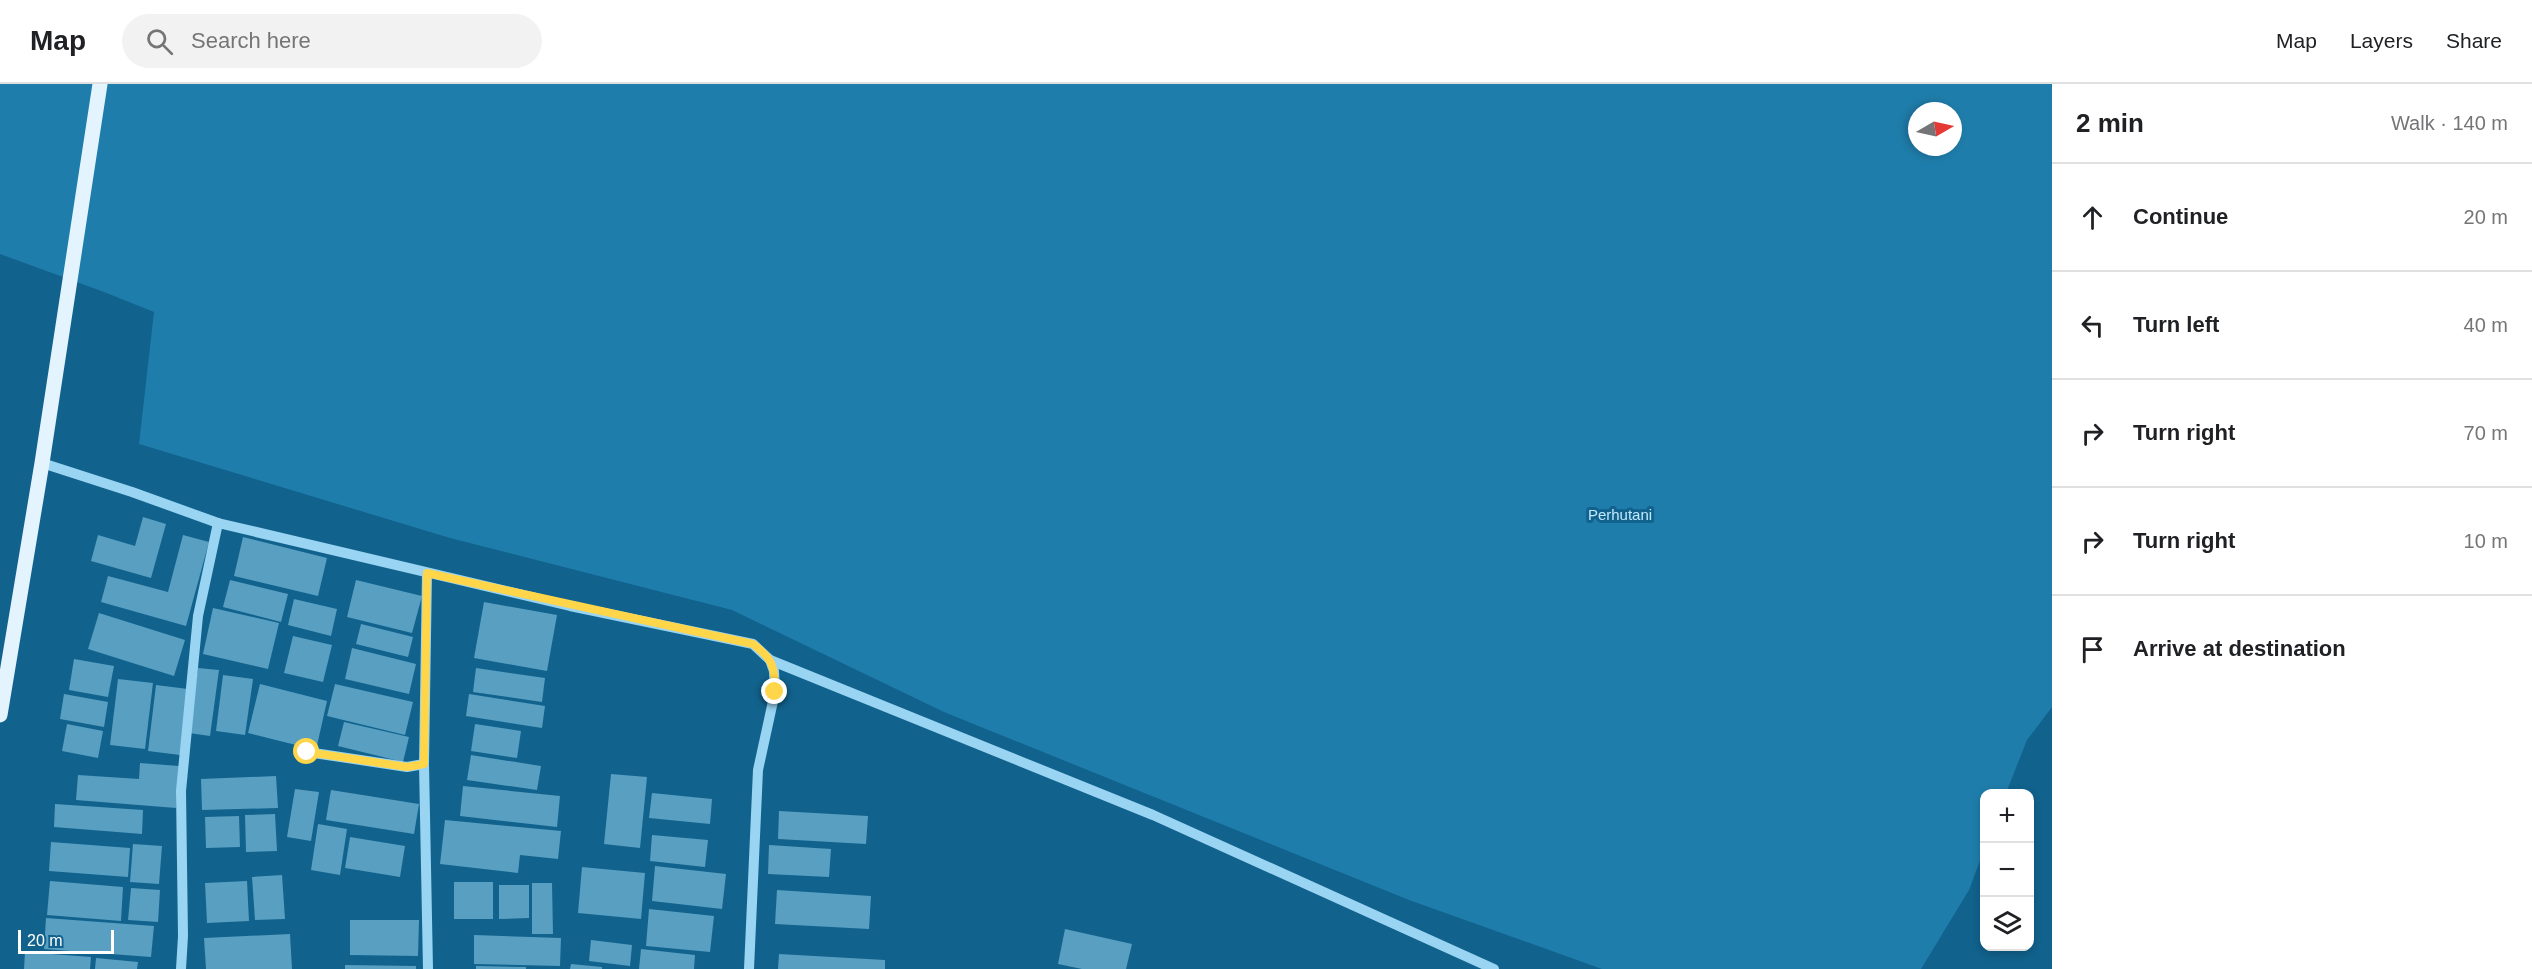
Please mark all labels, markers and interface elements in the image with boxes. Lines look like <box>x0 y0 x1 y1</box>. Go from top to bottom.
search box <box>122 14 542 68</box>
text: Map <box>30 25 86 56</box>
icon: search <box>143 25 176 58</box>
text: Search here <box>191 28 311 53</box>
text: Map <box>2276 29 2317 52</box>
text: Layers <box>2350 29 2413 52</box>
text: Share <box>2446 29 2502 52</box>
north arrow <box>1908 102 1962 156</box>
text: 2 min <box>2076 108 2144 138</box>
text: Walk · 140 m <box>2391 112 2508 134</box>
icon: ahead <box>2076 201 2109 234</box>
text: Continue <box>2133 204 2228 229</box>
text: 20 m <box>2464 206 2508 228</box>
icon: left <box>2076 309 2109 342</box>
text: Turn left <box>2133 312 2219 337</box>
text: 40 m <box>2464 314 2508 336</box>
icon: right <box>2076 417 2109 450</box>
text: Turn right <box>2133 420 2235 445</box>
text: 70 m <box>2464 422 2508 444</box>
park label: Perhutani <box>1588 506 1652 523</box>
icon: right <box>2076 525 2109 558</box>
text: Turn right <box>2133 528 2235 553</box>
text: 10 m <box>2464 530 2508 552</box>
icon: arrive <box>2076 633 2109 666</box>
text: Arrive at destination <box>2133 636 2346 661</box>
route end <box>761 678 787 704</box>
route start <box>293 738 319 764</box>
map controls <box>1980 789 2034 951</box>
button: + <box>1980 789 2034 843</box>
button: − <box>1980 843 2034 897</box>
button: layers <box>1980 897 2034 951</box>
scale bar <box>18 927 114 954</box>
text: 20 m <box>27 932 63 949</box>

